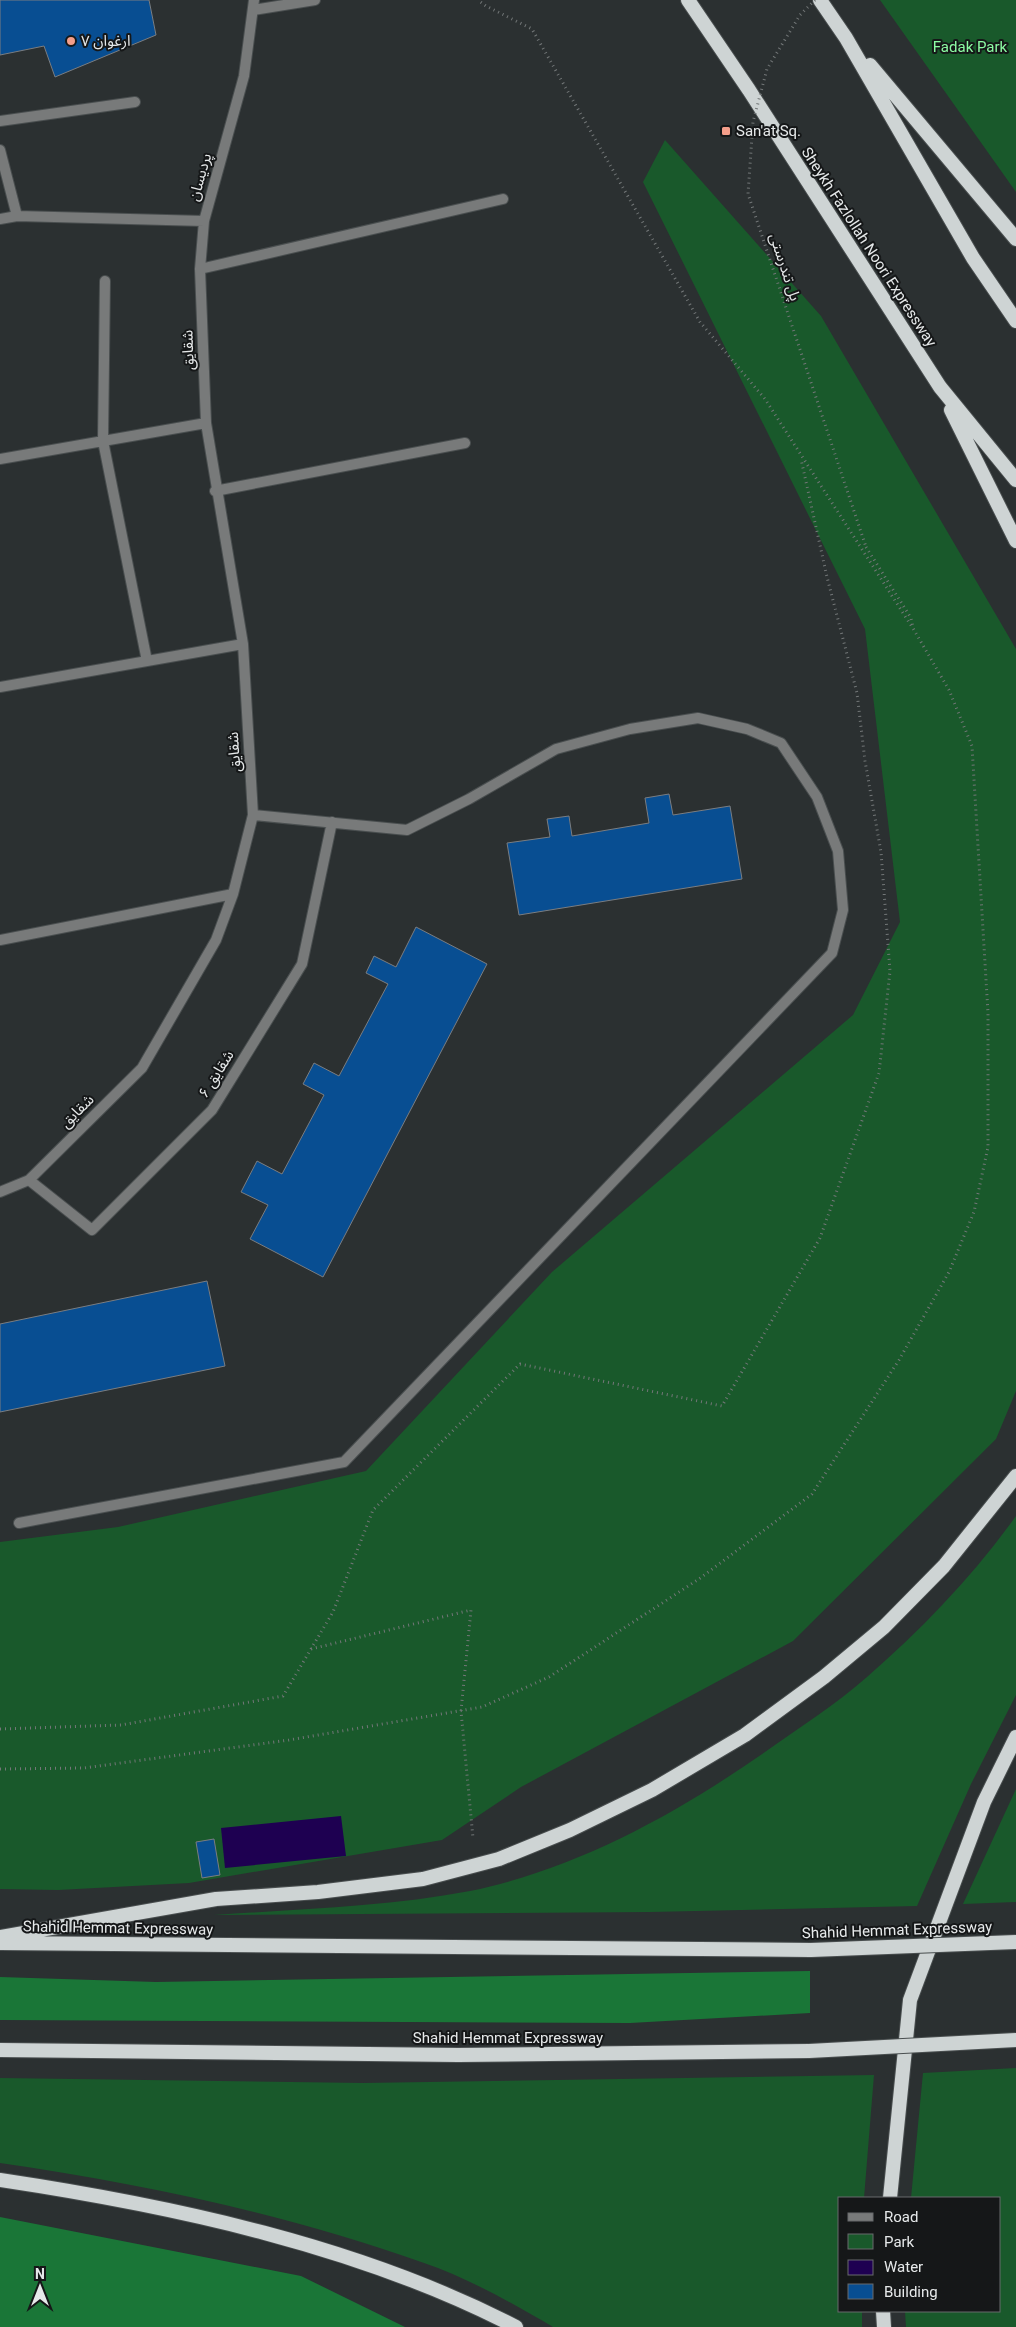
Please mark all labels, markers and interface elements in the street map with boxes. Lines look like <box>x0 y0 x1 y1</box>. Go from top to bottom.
place label: ارغوان ۷ <box>81 32 131 50</box>
marker: ارغوان ۷ <box>65 35 77 47</box>
park label: Fadak Park <box>933 38 1008 56</box>
place label: San'at Sq. <box>736 122 801 140</box>
marker: San'at Sq. <box>720 125 732 137</box>
street label: Sheykh Fazlollah Noori Expressway <box>798 144 940 350</box>
street label: پردیسان <box>185 151 216 203</box>
street label: پل تندرستی <box>765 231 804 304</box>
street label: شقایق <box>178 329 199 370</box>
street label: شقایق <box>224 731 245 773</box>
street label: شقایق ۶ <box>194 1047 239 1102</box>
street label: شقایق <box>56 1090 98 1132</box>
street label: Shahid Hemmat Expressway <box>23 1917 213 1939</box>
street label: Shahid Hemmat Expressway <box>802 1918 992 1942</box>
street label: Shahid Hemmat Expressway <box>413 2029 603 2047</box>
legend <box>838 2197 1001 2312</box>
text: Road <box>884 2208 918 2226</box>
text: Park <box>884 2233 915 2251</box>
text: Water <box>884 2258 923 2276</box>
north arrow <box>15 2262 65 2312</box>
text: N <box>35 2266 45 2282</box>
text: Building <box>884 2283 938 2301</box>

